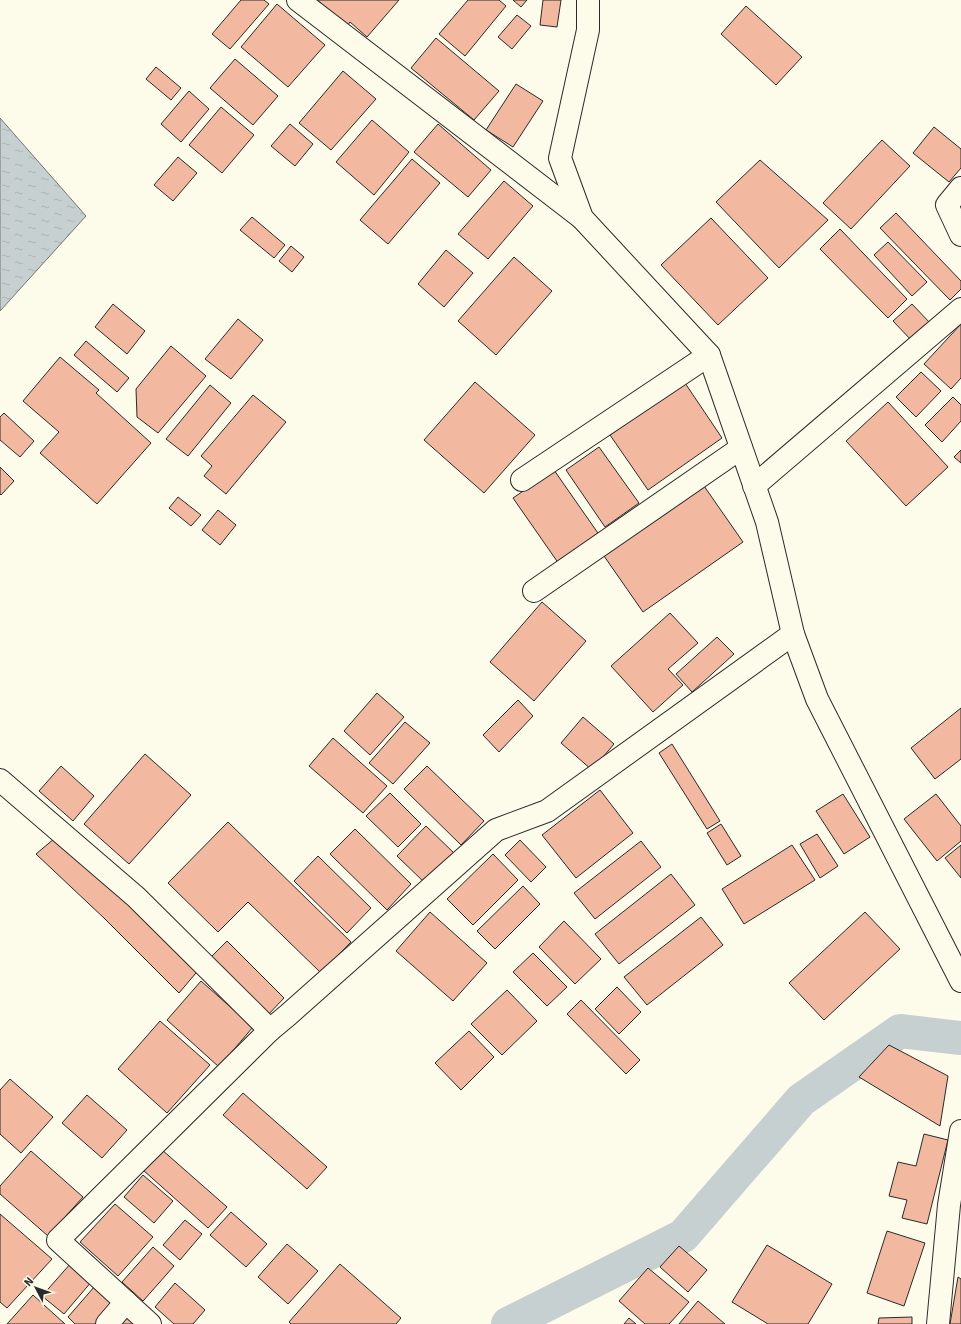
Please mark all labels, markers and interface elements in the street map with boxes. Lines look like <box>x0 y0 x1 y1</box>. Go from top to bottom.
north arrow <box>16 1268 56 1308</box>
text: N <box>21 1275 36 1289</box>

